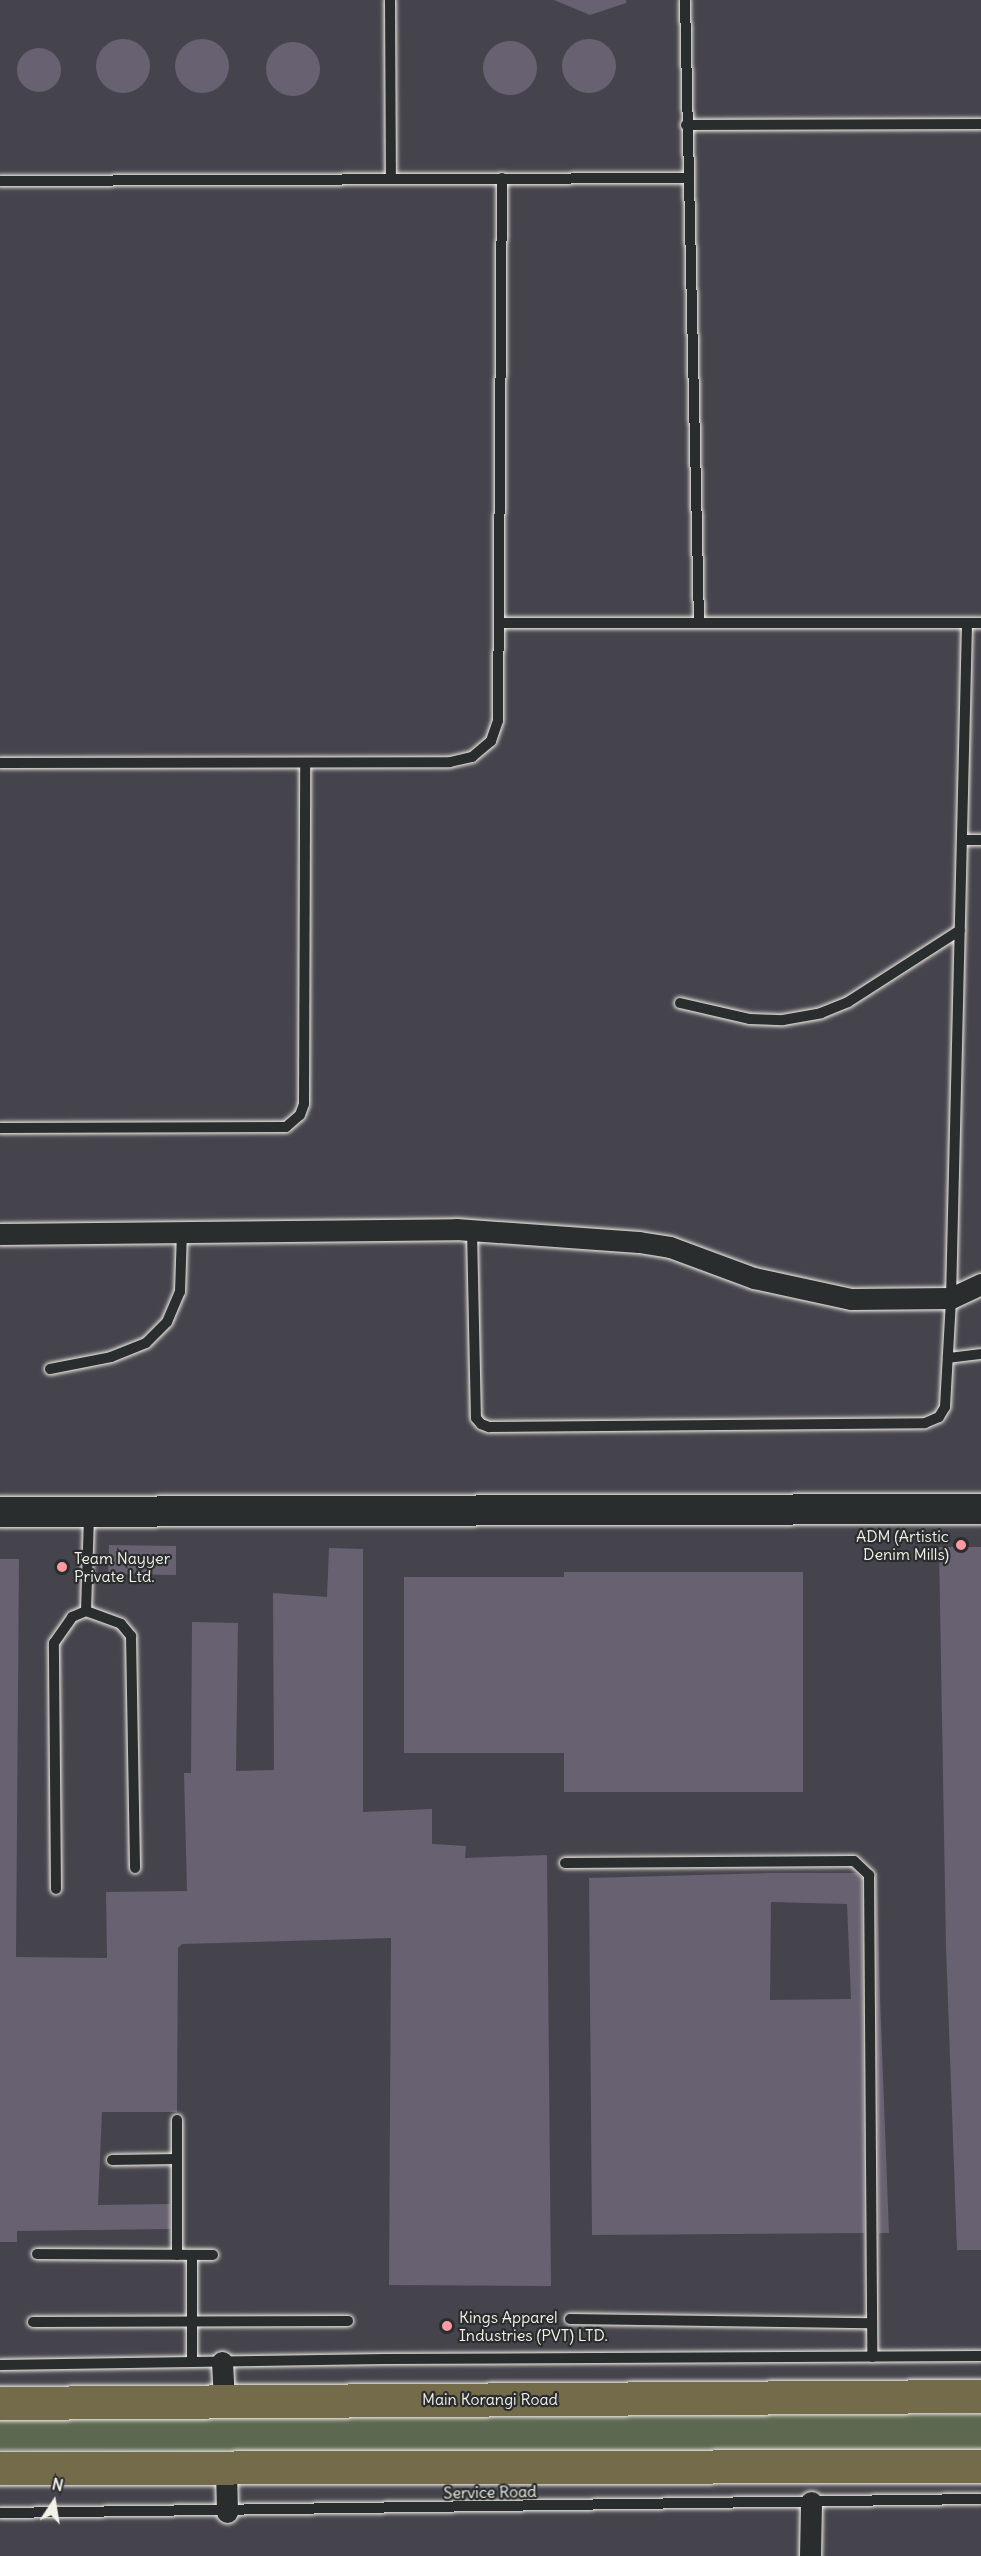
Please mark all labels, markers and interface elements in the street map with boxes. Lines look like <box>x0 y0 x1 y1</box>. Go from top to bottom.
place label: ADM (Artistic Denim Mills) <box>856 1526 949 1564</box>
marker: ADM (Artistic Denim Mills) <box>954 1538 968 1552</box>
place label: Team Nayyer Private Ltd. <box>74 1548 170 1586</box>
marker: Team Nayyer Private Ltd. <box>55 1560 69 1574</box>
place label: Kings Apparel Industries (PVT) LTD. <box>459 2307 608 2345</box>
marker: Kings Apparel Industries (PVT) LTD. <box>440 2319 454 2333</box>
street label: Main Korangi Road <box>422 2389 558 2409</box>
north arrow <box>24 2472 84 2532</box>
text: N <box>50 2473 65 2495</box>
street label: Service Road <box>443 2482 537 2502</box>

